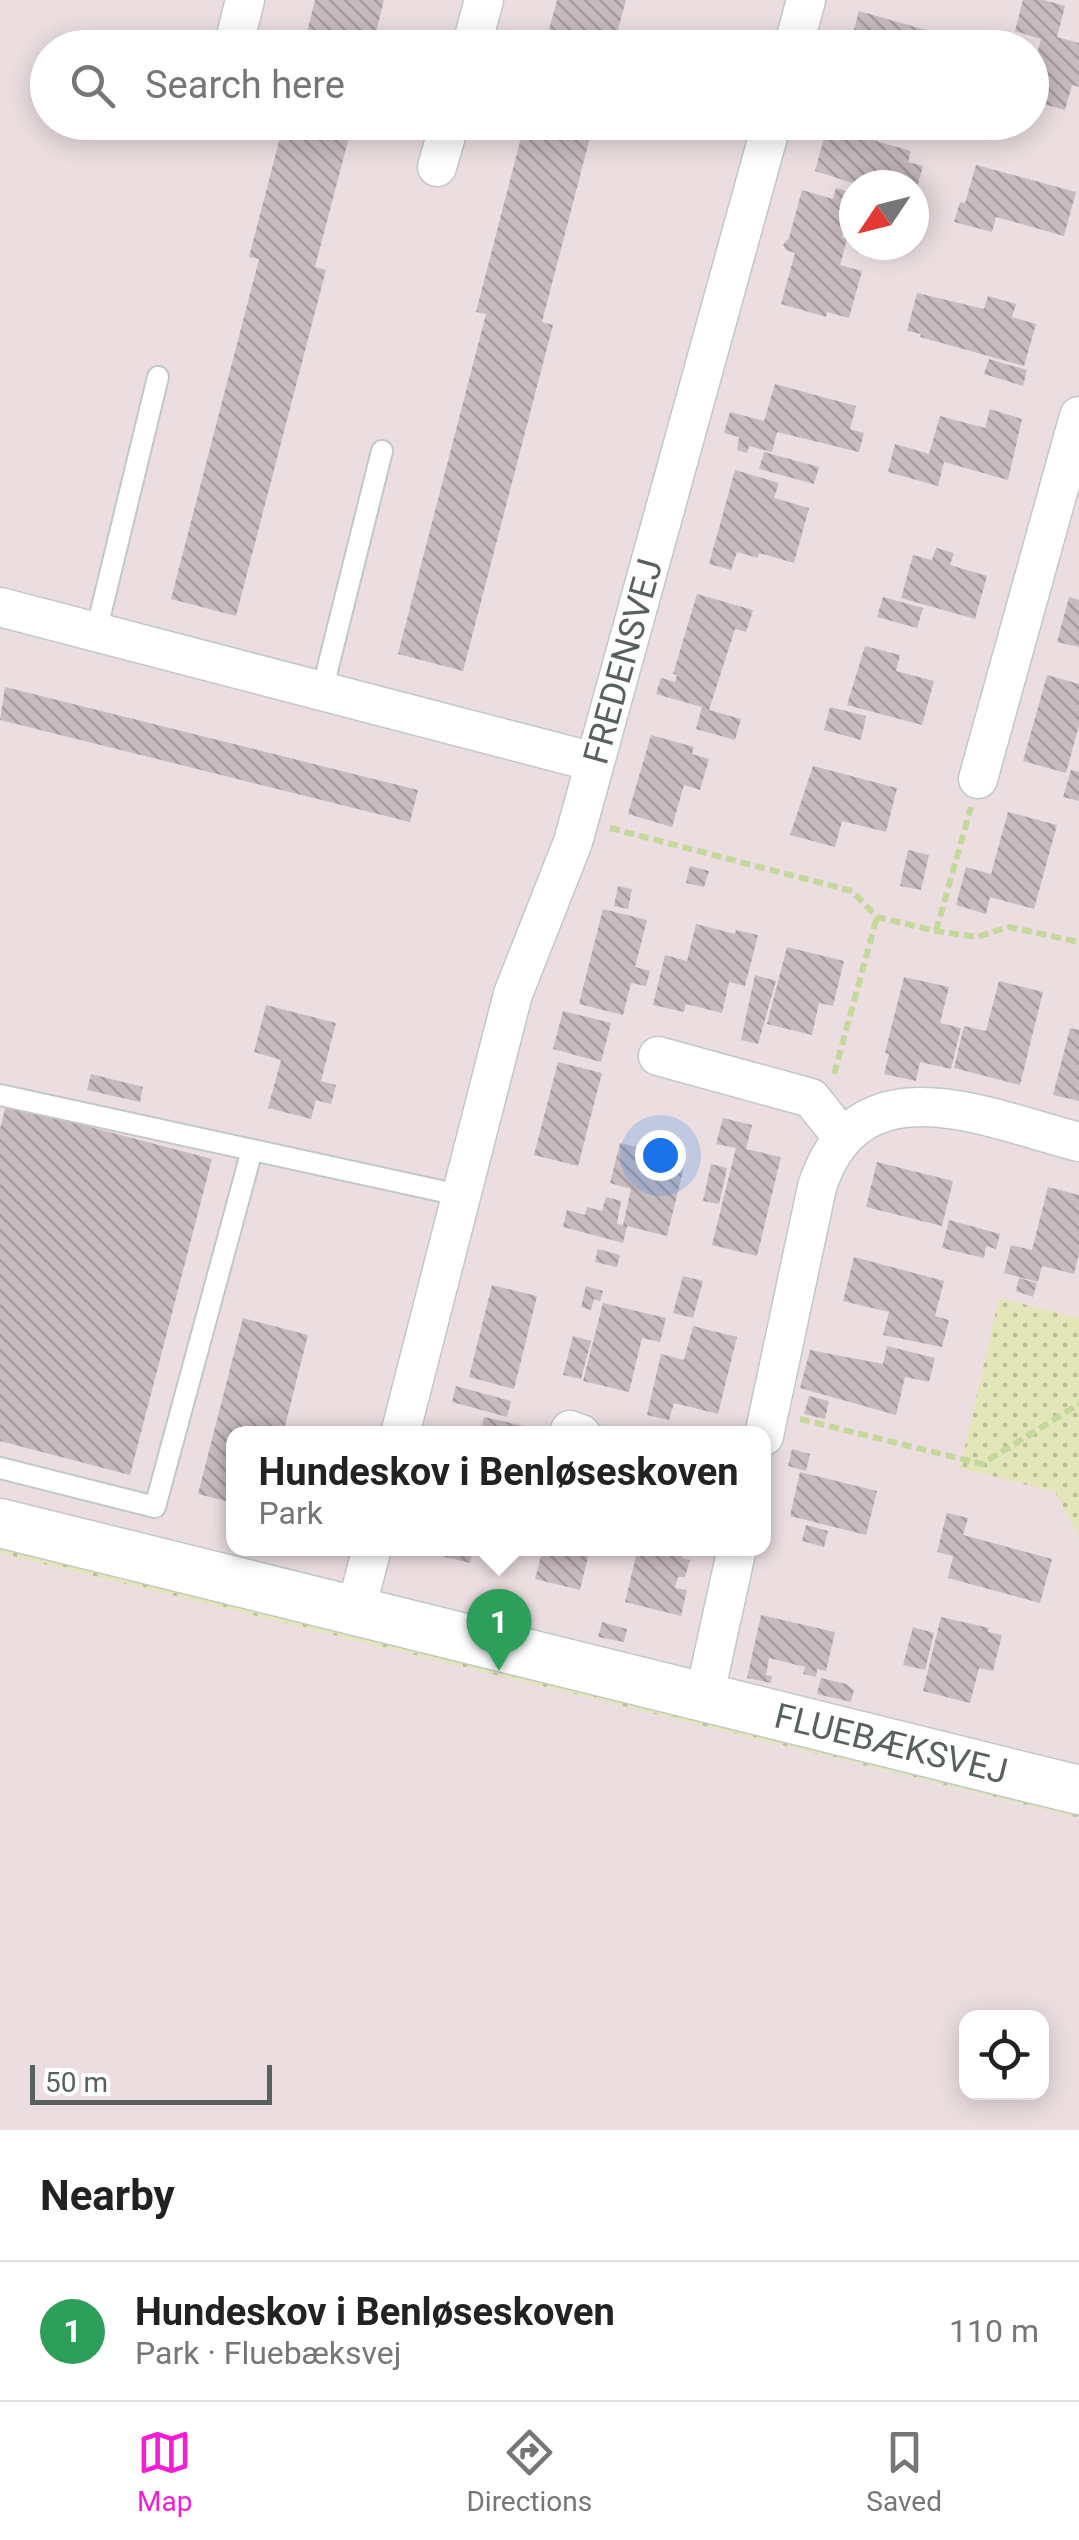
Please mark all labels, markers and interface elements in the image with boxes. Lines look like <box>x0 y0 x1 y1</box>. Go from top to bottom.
search box <box>30 30 1049 140</box>
icon: search <box>65 58 120 113</box>
text: Search here <box>145 63 345 107</box>
north arrow <box>839 170 929 260</box>
street label: FREDENSVEJ <box>575 554 671 769</box>
your location <box>635 1130 686 1181</box>
popup <box>226 1426 771 1556</box>
text: Hundeskov i Benløseskoven <box>259 1450 738 1494</box>
text: Park <box>259 1494 323 1532</box>
pin: 1 <box>466 1588 532 1671</box>
street label: FLUEBÆKSVEJ <box>770 1695 1012 1792</box>
map controls <box>959 2010 1049 2100</box>
button: locate <box>959 2010 1049 2100</box>
scale bar <box>30 2060 272 2104</box>
text: 50 m <box>45 2066 108 2099</box>
text: Nearby <box>40 2171 175 2220</box>
text: Hundeskov i Benløseskoven <box>135 2290 615 2334</box>
text: 1 <box>63 2312 82 2350</box>
text: 110 m <box>949 2312 1039 2350</box>
text: Park · Fluebæksvej <box>135 2334 401 2372</box>
tab: Map <box>137 2425 192 2518</box>
tab: Directions <box>466 2425 592 2518</box>
tab: Saved <box>866 2425 942 2518</box>

